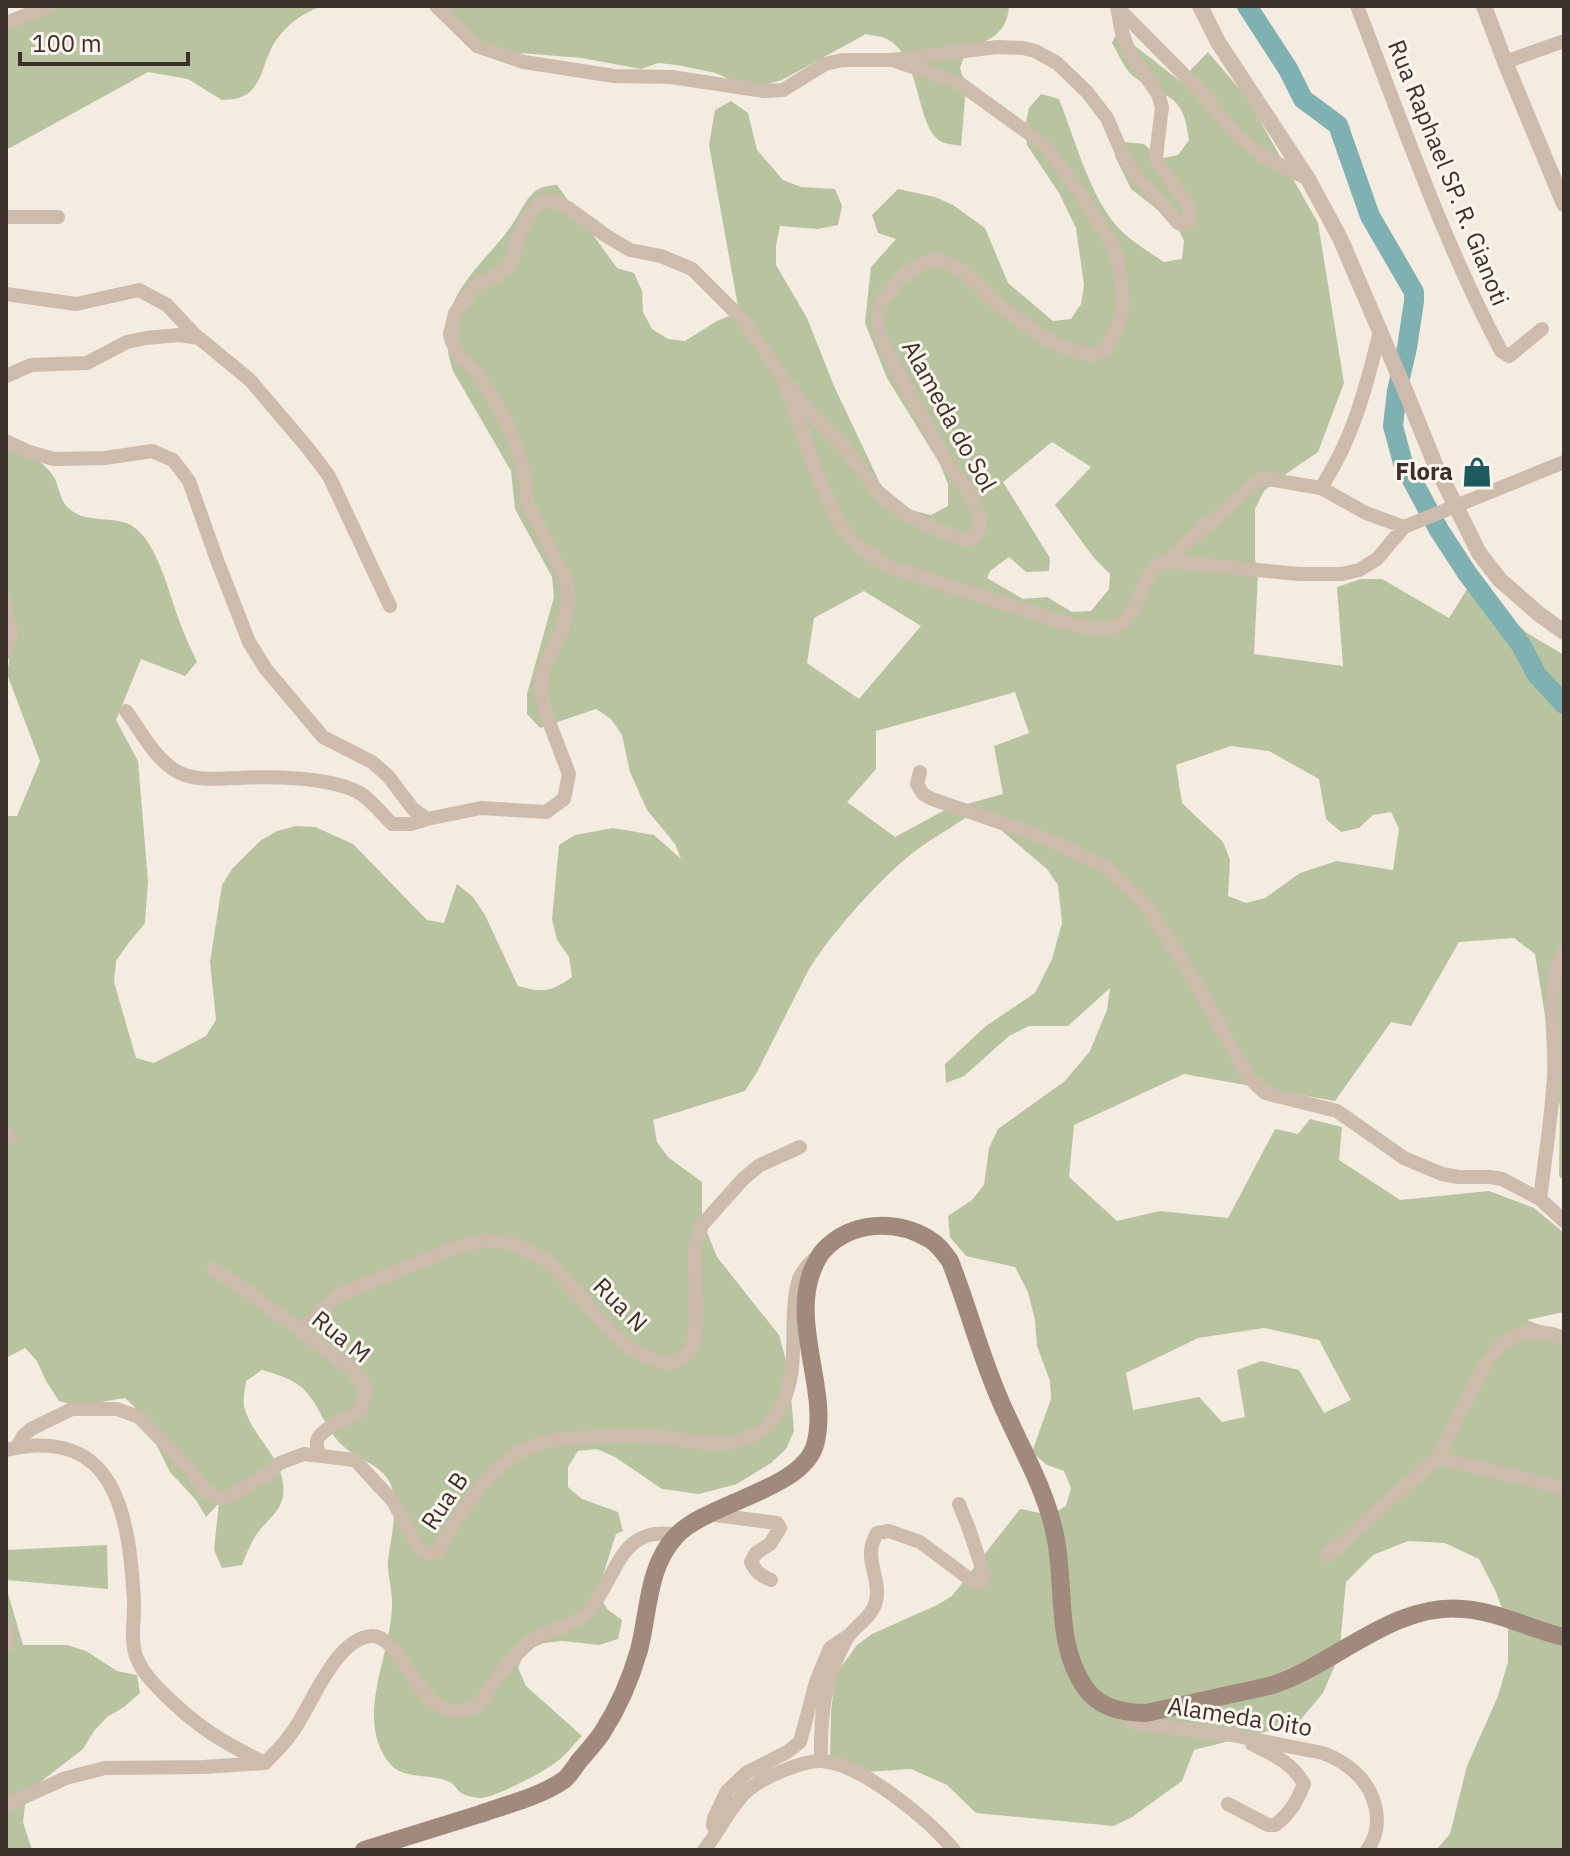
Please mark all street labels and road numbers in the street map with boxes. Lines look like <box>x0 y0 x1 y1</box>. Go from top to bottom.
street label: Rua Raphael SP. R. Gianoti <box>1381 35 1517 310</box>
street label: Alameda do Sol <box>895 334 1005 497</box>
street label: Rua N <box>587 1270 655 1338</box>
street label: Rua M <box>306 1303 378 1370</box>
street label: Rua B <box>413 1465 475 1536</box>
street label: Alameda Oito <box>1166 1689 1315 1743</box>

